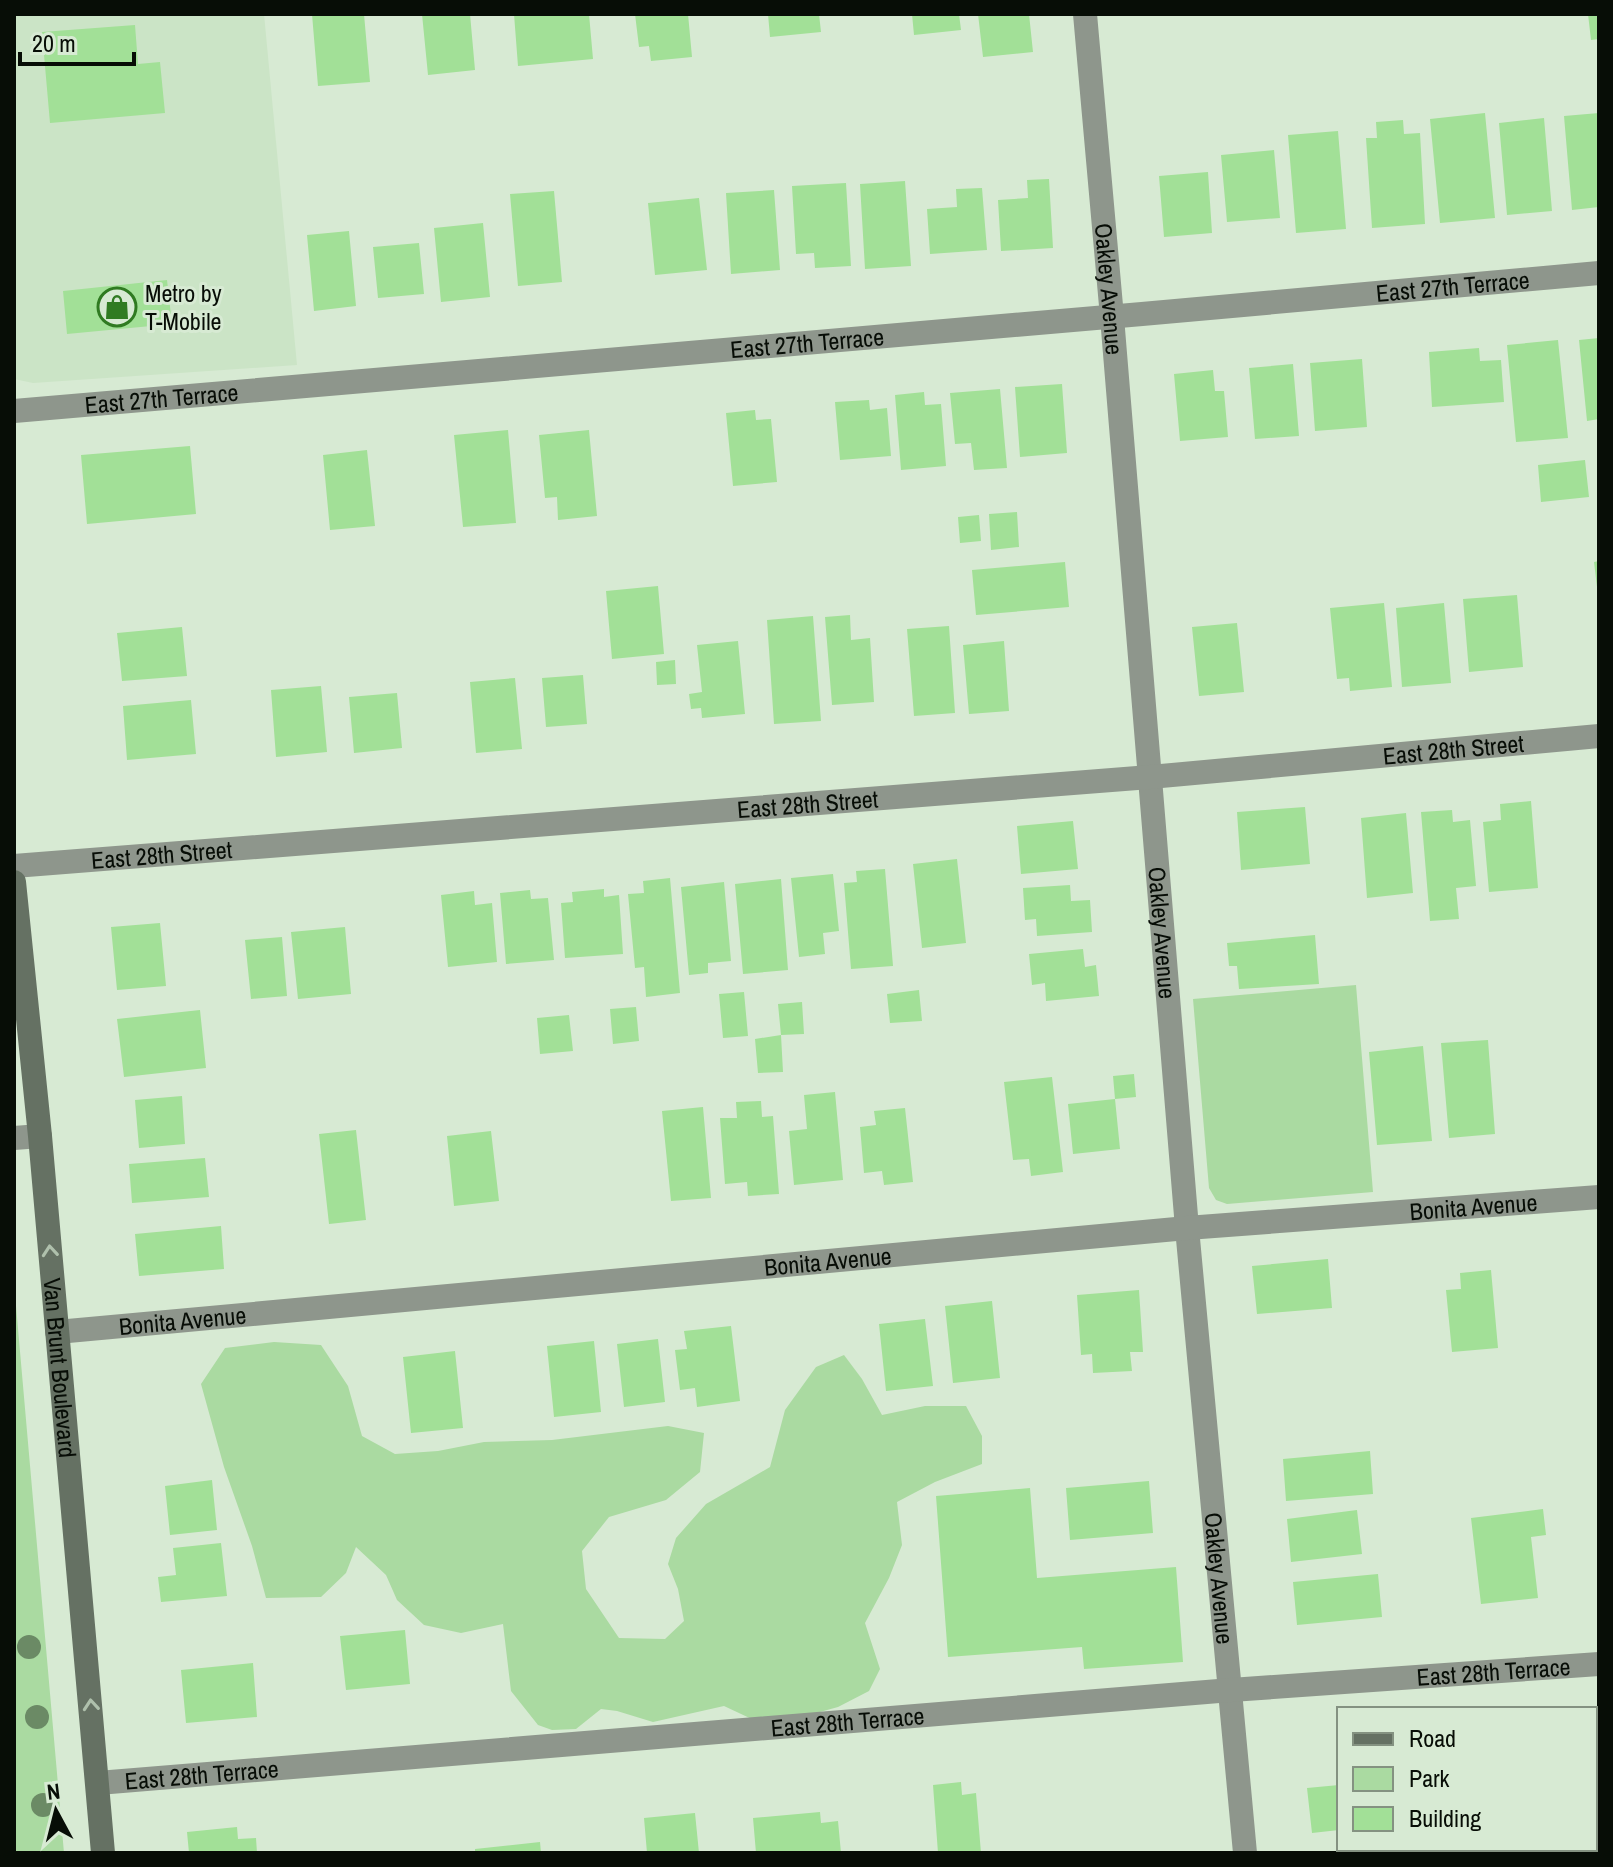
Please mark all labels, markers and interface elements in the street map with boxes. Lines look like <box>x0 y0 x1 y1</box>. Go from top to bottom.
scale bar <box>20 16 134 66</box>
text: 20 m <box>32 27 76 59</box>
street label: Oakley Avenue <box>1088 222 1131 356</box>
street label: East 27th Terrace <box>1374 263 1531 309</box>
place label: Metro by T-Mobile <box>145 277 222 337</box>
shop icon: Metro by T-Mobile <box>96 286 138 328</box>
street label: East 27th Terrace <box>729 320 885 365</box>
street label: East 27th Terrace <box>83 376 240 421</box>
street label: East 28th Street <box>1381 727 1526 772</box>
street label: East 28th Street <box>736 782 880 825</box>
street label: East 28th Street <box>90 833 234 876</box>
street label: Oakley Avenue <box>1141 866 1184 1000</box>
street label: Bonita Avenue <box>1408 1186 1538 1227</box>
street label: Bonita Avenue <box>763 1239 893 1283</box>
one-way arrow <box>42 1244 59 1257</box>
street label: Van Brunt Boulevard <box>37 1277 84 1459</box>
street label: Bonita Avenue <box>117 1299 248 1342</box>
street label: Oakley Avenue <box>1197 1511 1242 1645</box>
street label: East 28th Terrace <box>1416 1650 1572 1693</box>
one-way arrow <box>82 1698 99 1711</box>
street label: East 28th Terrace <box>769 1699 926 1744</box>
legend <box>1337 1707 1597 1851</box>
text: Road <box>1409 1722 1456 1754</box>
street label: East 28th Terrace <box>124 1752 280 1797</box>
text: Park <box>1409 1762 1450 1794</box>
north arrow <box>16 1771 96 1851</box>
text: N <box>45 1775 62 1807</box>
text: Building <box>1409 1802 1481 1834</box>

